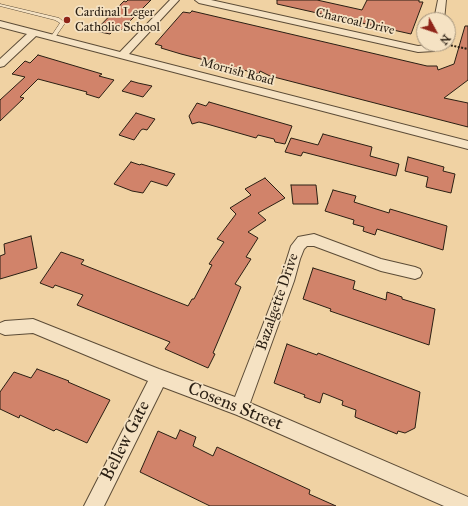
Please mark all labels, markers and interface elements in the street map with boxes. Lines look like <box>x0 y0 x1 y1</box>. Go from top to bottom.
place label: Cardinal Leger Catholic School <box>75 5 160 36</box>
street label: Charcoal Drive <box>314 5 396 39</box>
north arrow <box>416 12 456 52</box>
marker: Cardinal Leger Catholic School <box>62 15 72 25</box>
text: N <box>437 32 453 47</box>
street label: Morrish Road <box>198 55 276 89</box>
street label: Bazalgette Drive <box>253 251 303 353</box>
street label: Cosens Street <box>184 378 286 436</box>
street label: Bellew Gate <box>97 397 155 485</box>

